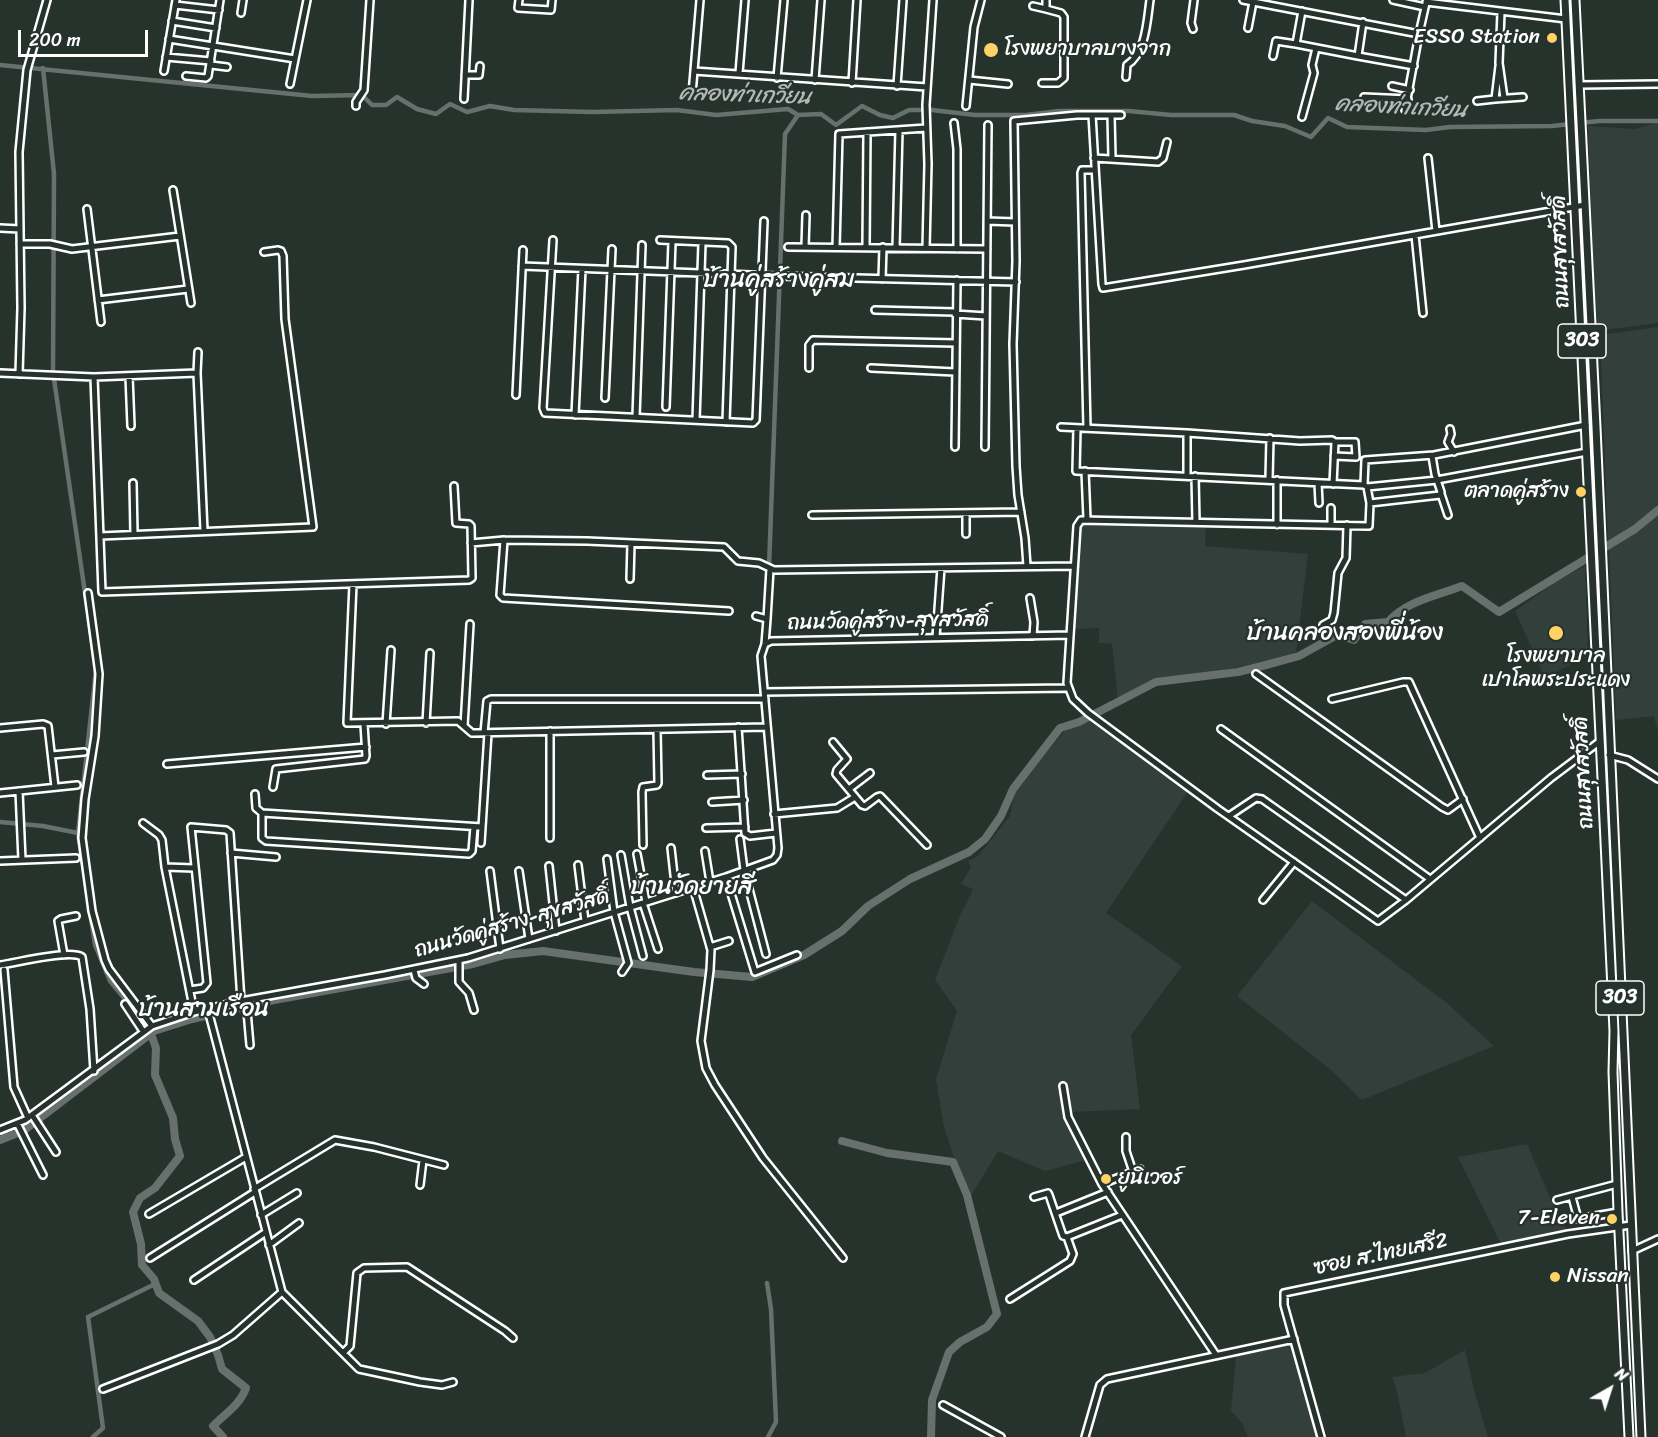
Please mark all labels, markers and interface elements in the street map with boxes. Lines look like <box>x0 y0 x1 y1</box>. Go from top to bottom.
scale bar <box>21 18 152 56</box>
text: 200 m <box>29 24 81 56</box>
place label: ESSO Station <box>1413 25 1540 51</box>
marker: ESSO Station <box>1545 31 1559 45</box>
place label: โรงพยาบาลบางจาก <box>1004 37 1171 63</box>
marker: โรงพยาบาลบางจาก <box>982 41 1000 59</box>
water label: คลองท่าเกวียน <box>678 81 812 111</box>
water label: คลองท่าเกวียน <box>1334 91 1468 125</box>
street label: ถนนสุขสวัสดิ์ <box>1546 195 1576 309</box>
district label: บ้านคู่สร้างคู่สม <box>704 267 854 295</box>
road number: 303 <box>1558 324 1606 358</box>
place label: ตลาดคู่สร้าง <box>1464 479 1569 505</box>
marker: ตลาดคู่สร้าง <box>1574 485 1588 499</box>
street label: ถนนวัดคู่สร้าง-สุขสวัสดิ์ <box>787 608 989 636</box>
district label: บ้านคลองสองพี่น้อง <box>1247 620 1443 648</box>
marker: โรงพยาบาล เปาโลพระประแดง <box>1547 624 1565 642</box>
place label: โรงพยาบาล เปาโลพระประแดง <box>1482 644 1630 694</box>
street label: ถนนสุขสวัสดิ์ <box>1568 716 1600 830</box>
district label: บ้านวัดยายสี <box>631 874 753 902</box>
street label: ถนนวัดคู่สร้าง-สุขสวัสดิ์ <box>412 884 612 964</box>
road number: 303 <box>1596 981 1644 1015</box>
district label: บ้านสามเรือน <box>139 996 269 1024</box>
place label: ยูนิเวอร์ <box>1118 1166 1182 1192</box>
marker: ยูนิเวอร์ <box>1099 1172 1113 1186</box>
place label: 7-Eleven <box>1518 1206 1600 1232</box>
marker: 7-Eleven <box>1605 1212 1619 1226</box>
street label: ซอย ส.ไทยเสรี2 <box>1312 1229 1450 1281</box>
place label: Nissan <box>1567 1264 1629 1290</box>
marker: Nissan <box>1548 1270 1562 1284</box>
north arrow <box>1580 1359 1640 1419</box>
text: N <box>1608 1360 1635 1389</box>

